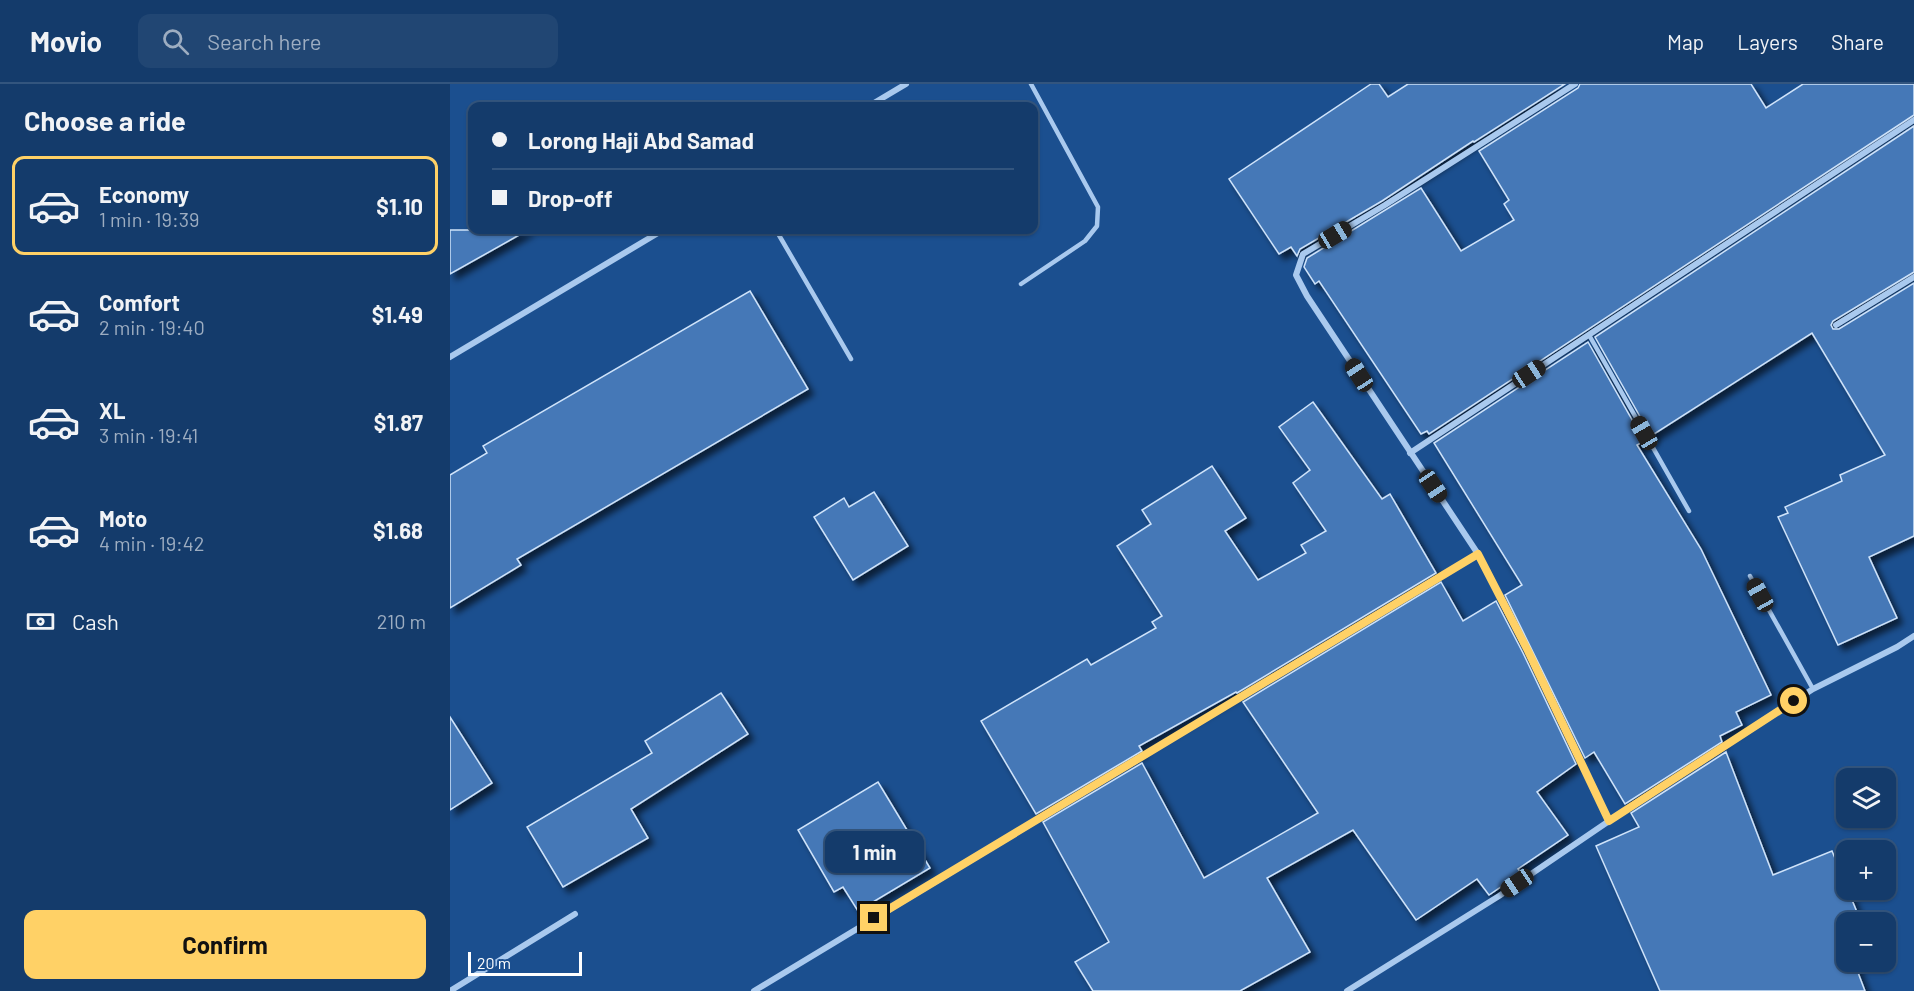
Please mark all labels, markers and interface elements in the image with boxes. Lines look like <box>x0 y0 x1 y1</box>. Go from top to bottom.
search box <box>138 14 558 68</box>
text: Movio <box>30 24 102 58</box>
icon: search <box>159 25 192 58</box>
text: Search here <box>207 28 322 54</box>
text: Map <box>1667 29 1704 54</box>
text: Layers <box>1737 29 1798 54</box>
text: Share <box>1831 29 1884 54</box>
text: Choose a ride <box>24 104 186 136</box>
text: Lorong Haji Abd Samad <box>528 127 754 153</box>
icon: car <box>27 179 81 233</box>
text: Economy <box>99 181 189 207</box>
text: Drop-off <box>528 185 612 211</box>
text: $1.10 <box>376 193 423 219</box>
text: 1 min · 19:39 <box>99 207 200 231</box>
car <box>1315 218 1355 252</box>
icon: car <box>27 287 81 341</box>
text: Comfort <box>99 289 180 315</box>
text: $1.49 <box>372 301 423 327</box>
text: 2 min · 19:40 <box>99 315 205 339</box>
car <box>1342 355 1376 395</box>
car <box>1509 357 1549 391</box>
icon: car <box>27 395 81 449</box>
text: XL <box>99 397 125 423</box>
text: $1.87 <box>374 409 423 435</box>
car <box>1627 413 1661 453</box>
text: 3 min · 19:41 <box>99 423 198 447</box>
car <box>1415 466 1451 506</box>
icon: car <box>27 503 81 557</box>
text: Moto <box>99 505 147 531</box>
text: $1.68 <box>373 517 423 543</box>
text: 4 min · 19:42 <box>99 531 205 555</box>
car <box>1743 575 1777 615</box>
icon: cash <box>24 605 57 638</box>
text: Cash <box>72 608 119 634</box>
text: 210 m <box>377 609 426 633</box>
route start <box>1780 687 1807 714</box>
map controls <box>1836 768 1896 972</box>
button: layers <box>1836 768 1896 828</box>
callout: 1 min <box>824 831 924 873</box>
text: 1 min <box>853 840 896 864</box>
button: + <box>1836 840 1896 900</box>
car <box>1497 865 1537 901</box>
route end <box>860 904 887 931</box>
button: Confirm <box>24 910 426 979</box>
button: − <box>1836 912 1896 972</box>
scale bar <box>468 949 582 976</box>
text: 20 m <box>477 953 511 972</box>

